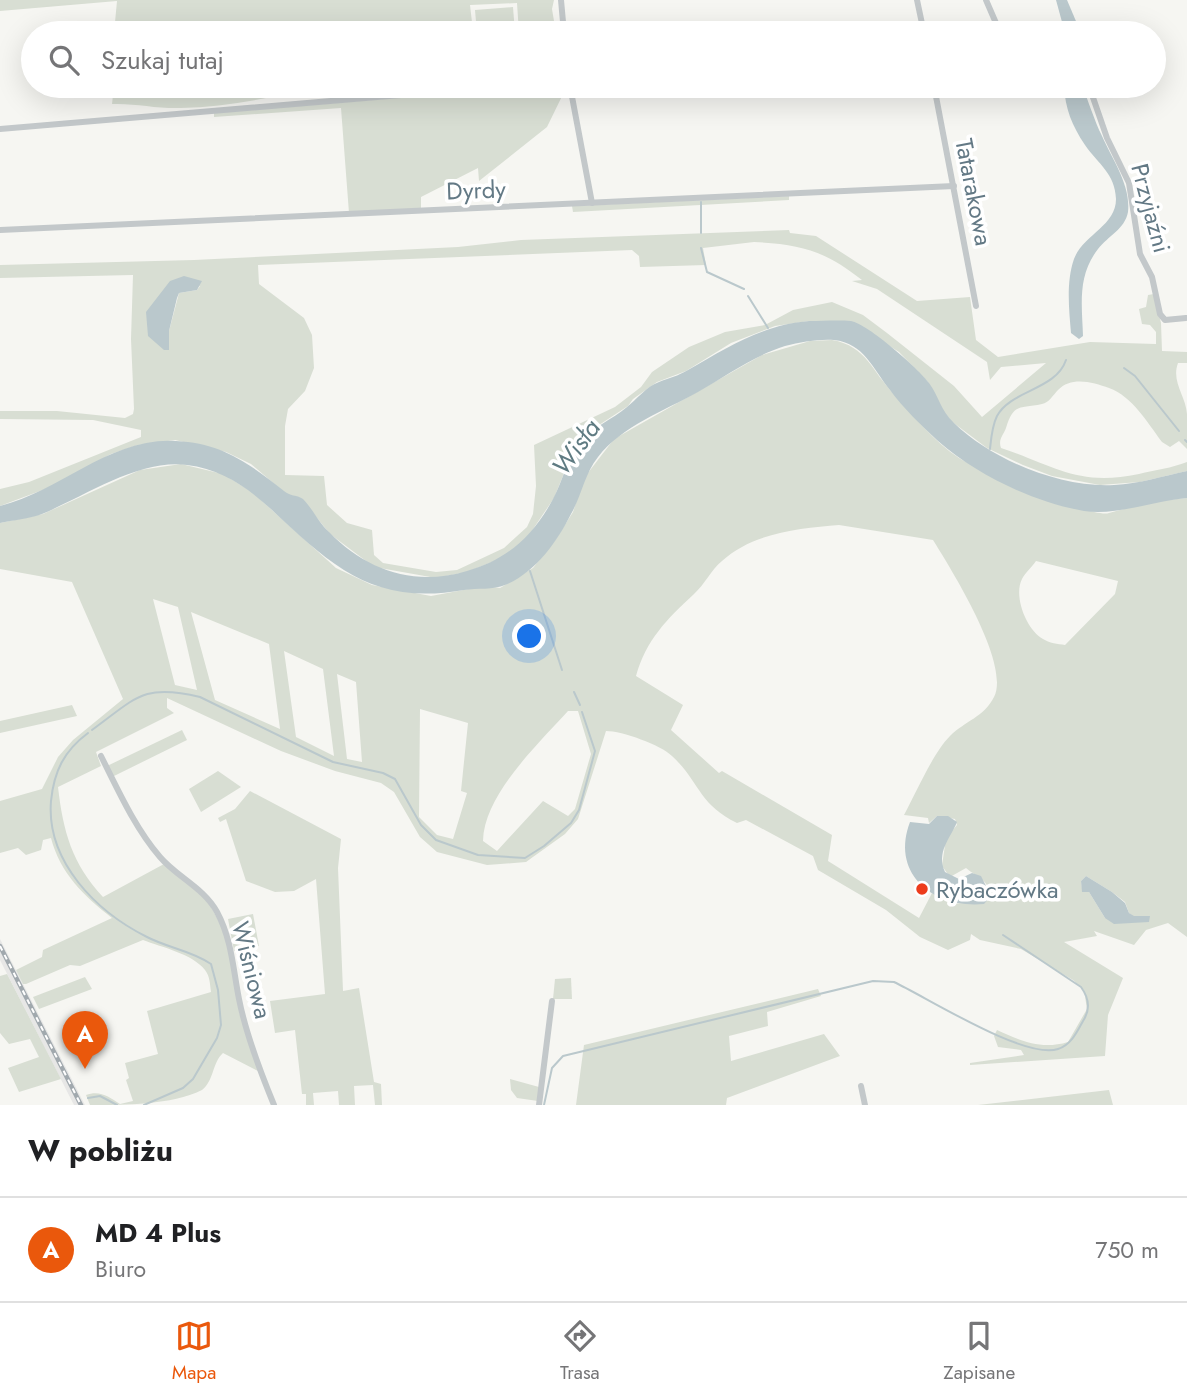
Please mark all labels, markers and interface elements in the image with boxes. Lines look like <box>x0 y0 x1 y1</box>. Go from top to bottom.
search box <box>21 21 1166 98</box>
icon: search <box>45 41 83 79</box>
text: Szukaj tutaj <box>101 41 224 79</box>
street label: Tatarakowa <box>946 136 1002 248</box>
street label: Przyjaźni <box>1122 160 1180 256</box>
street label: Dyrdy <box>446 171 507 209</box>
water label: Wisła <box>542 410 610 483</box>
your location <box>512 619 546 653</box>
place label: Rybaczówka <box>936 872 1059 907</box>
marker: Rybaczówka <box>914 881 930 897</box>
street label: Wiśniowa <box>223 918 281 1022</box>
pin: A <box>62 1011 108 1069</box>
text: W pobliżu <box>28 1129 173 1172</box>
text: MD 4 Plus <box>95 1214 221 1252</box>
text: A <box>43 1233 59 1267</box>
text: 750 m <box>1095 1233 1159 1267</box>
text: Biuro <box>95 1252 146 1286</box>
tab: Mapa <box>172 1317 216 1386</box>
tab: Trasa <box>560 1317 600 1386</box>
tab: Zapisane <box>943 1317 1015 1386</box>

